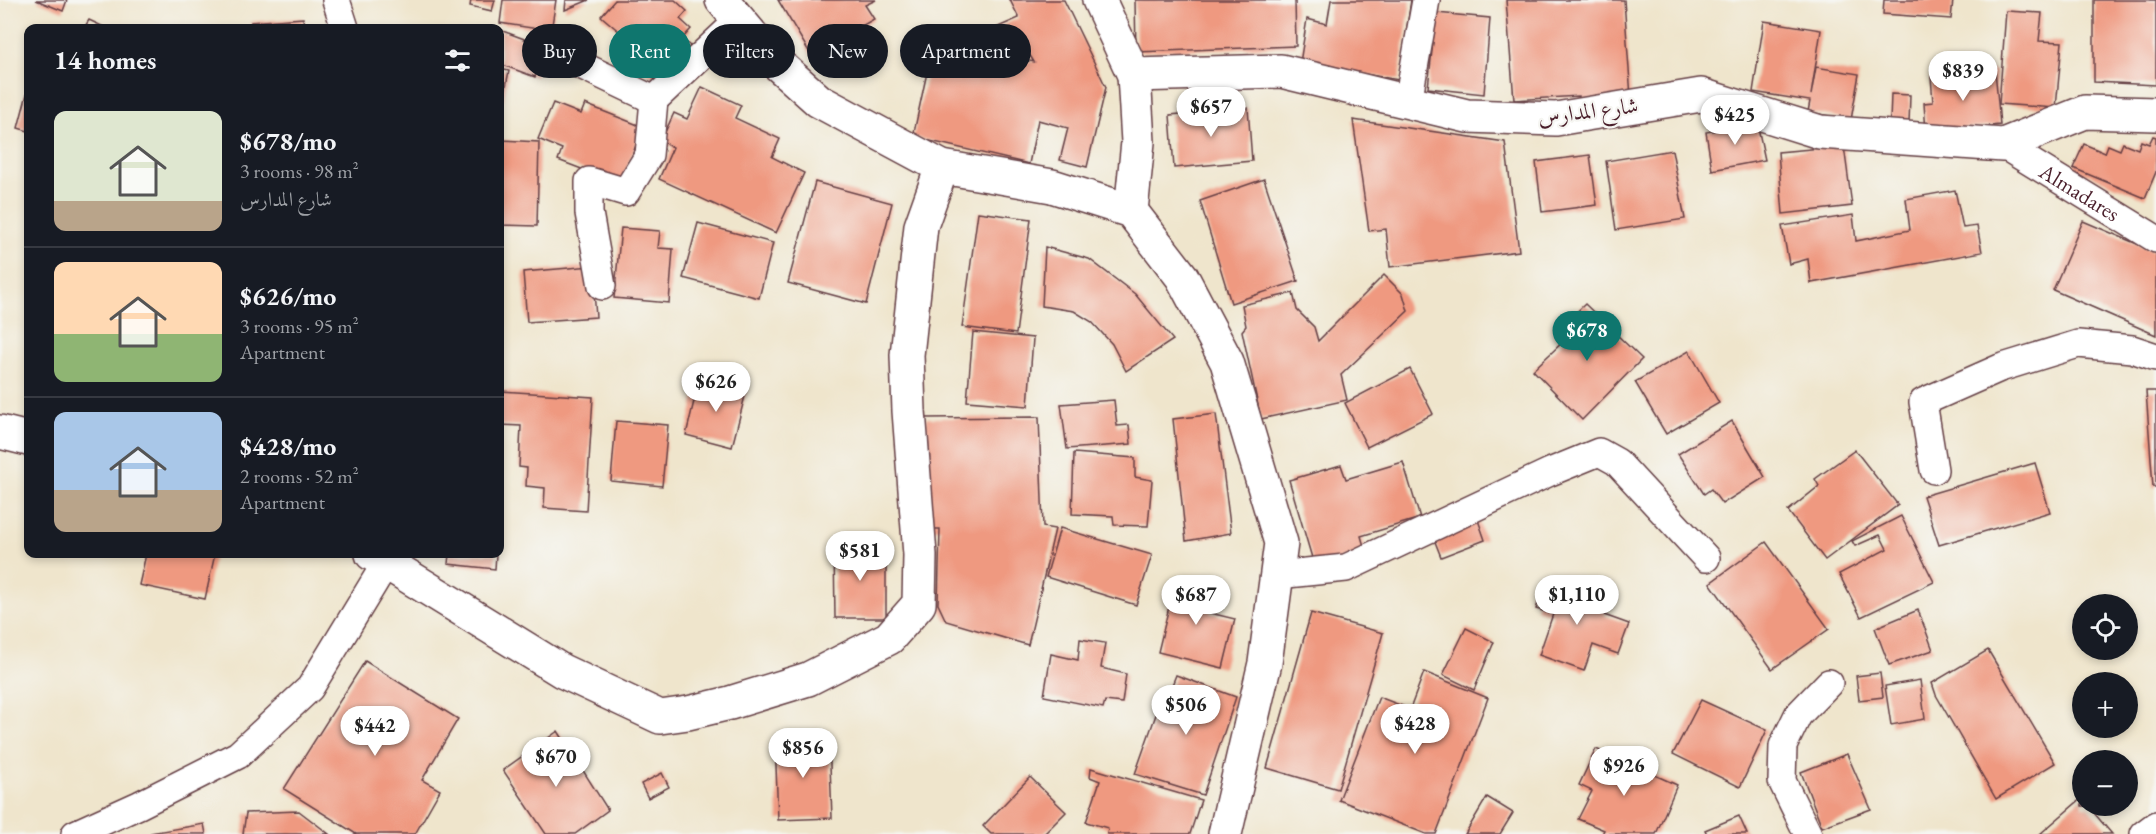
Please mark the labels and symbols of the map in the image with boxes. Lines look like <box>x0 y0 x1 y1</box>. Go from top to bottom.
pin: $839 <box>1927 51 1999 102</box>
pin: $657 <box>1175 87 1247 138</box>
street label: شارع المدارس <box>1536 90 1640 136</box>
pin: $425 <box>1699 95 1771 146</box>
street label: Almadares <box>2033 156 2125 228</box>
pin: $678 <box>1551 311 1623 362</box>
pin: $626 <box>680 362 752 413</box>
pin: $581 <box>824 531 896 582</box>
pin: $687 <box>1160 575 1232 626</box>
pin: $1,110 <box>1528 575 1626 626</box>
pin: $506 <box>1150 685 1222 736</box>
pin: $428 <box>1379 704 1451 755</box>
pin: $442 <box>339 706 411 757</box>
pin: $856 <box>767 728 839 779</box>
pin: $670 <box>520 737 592 788</box>
pin: $926 <box>1588 746 1660 797</box>

